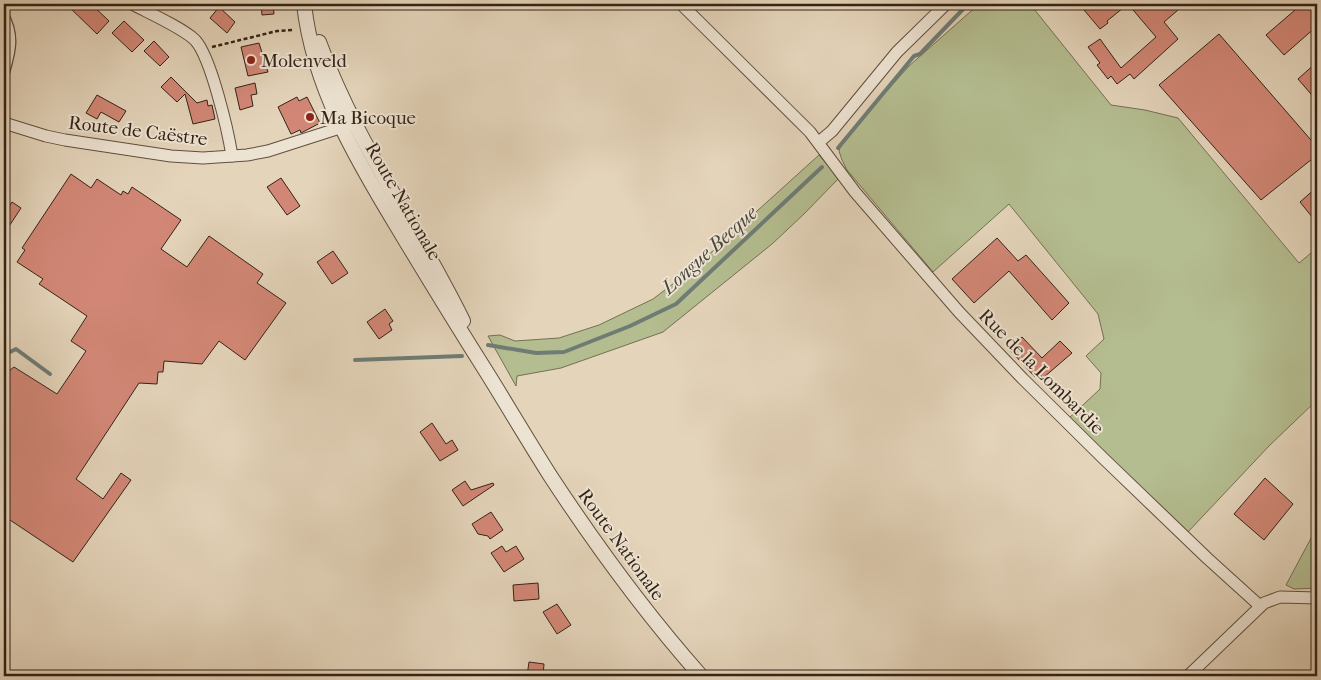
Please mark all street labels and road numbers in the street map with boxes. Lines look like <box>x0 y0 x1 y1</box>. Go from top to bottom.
street label: Route de Caëstre <box>67 112 209 150</box>
street label: Route Nationale <box>360 138 446 265</box>
street label: Rue de la Lombardie <box>974 304 1109 439</box>
street label: Route Nationale <box>573 484 669 605</box>

